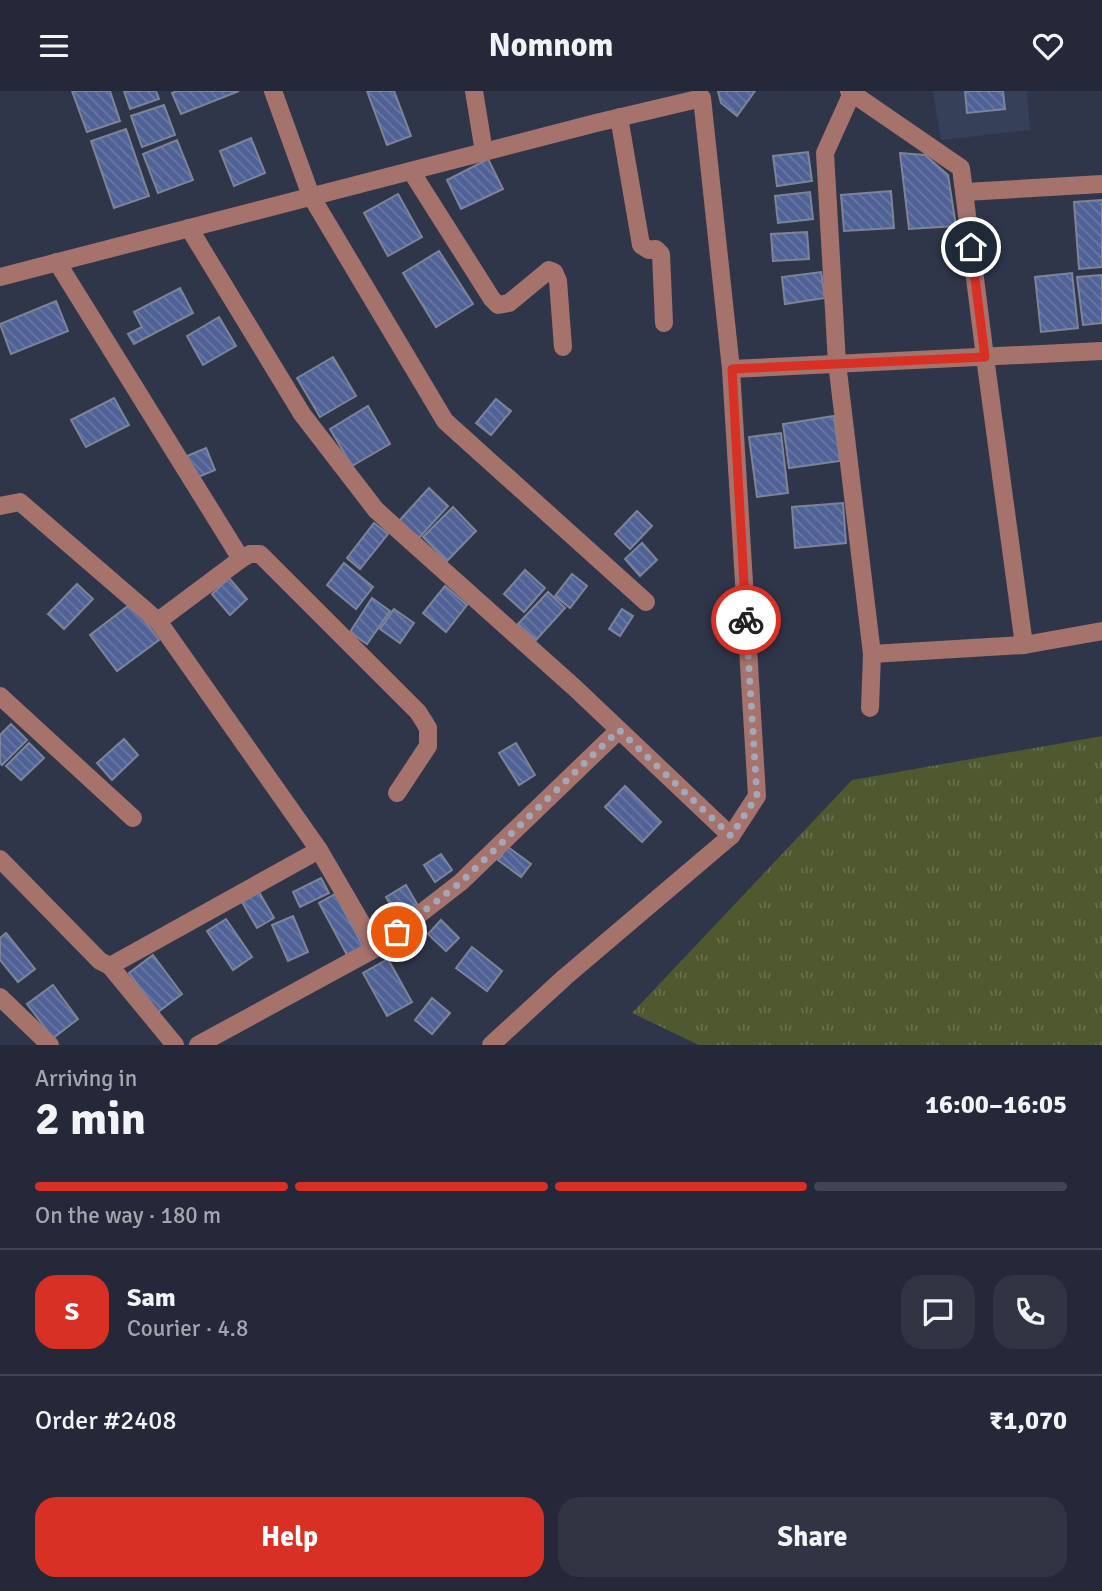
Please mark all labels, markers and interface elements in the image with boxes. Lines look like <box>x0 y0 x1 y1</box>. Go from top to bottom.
text: Nomnom <box>489 26 613 65</box>
icon: menu <box>35 27 73 65</box>
icon: heart <box>1029 27 1067 65</box>
pin <box>941 217 1001 277</box>
icon: home <box>952 228 990 266</box>
courier <box>711 585 781 655</box>
icon: bike <box>727 601 765 639</box>
pin <box>367 902 427 962</box>
icon: bag <box>378 913 416 951</box>
text: Arriving in <box>35 1064 137 1093</box>
text: 16:00–16:05 <box>925 1089 1067 1121</box>
text: 2 min <box>35 1091 146 1147</box>
text: On the way · 180 m <box>35 1201 221 1230</box>
button: chat <box>901 1275 975 1349</box>
button: phone <box>993 1275 1067 1349</box>
text: Sam <box>127 1282 176 1314</box>
text: S <box>65 1296 79 1328</box>
text: Courier · 4.8 <box>127 1314 248 1343</box>
text: Order #2408 <box>35 1405 176 1437</box>
text: ₹1,070 <box>989 1405 1067 1437</box>
button: Help <box>35 1497 544 1577</box>
button: Share <box>558 1497 1067 1577</box>

